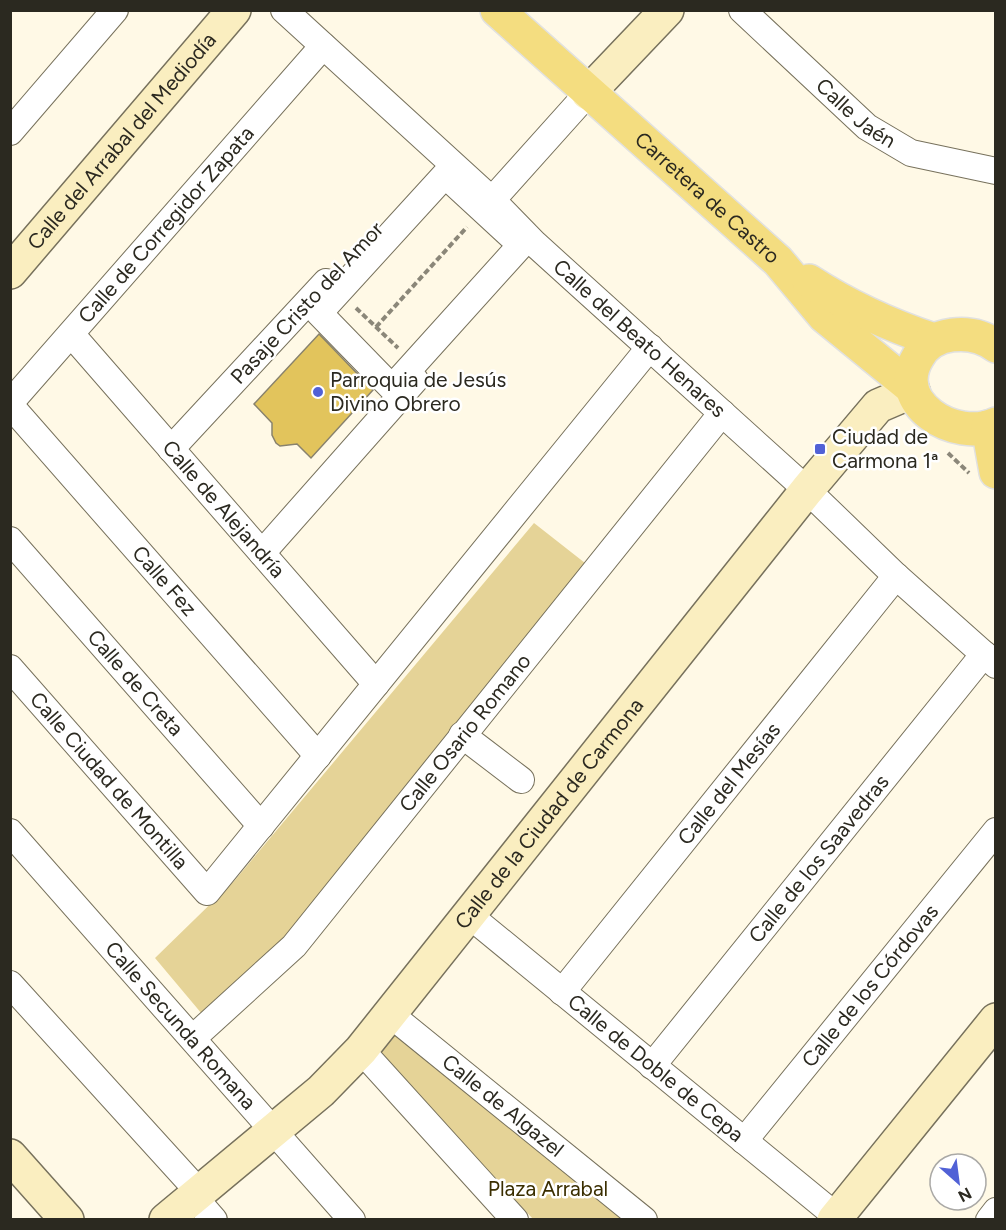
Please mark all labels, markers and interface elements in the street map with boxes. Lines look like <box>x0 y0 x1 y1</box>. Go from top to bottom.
street label: Calle del Arrabal del Mediodía <box>22 27 221 255</box>
street label: Calle Jaén <box>811 73 900 153</box>
street label: Calle de Corregidor Zapata <box>73 121 259 328</box>
street label: Carretera de Castro <box>630 126 785 269</box>
street label: Pasaje Cristo del Amor <box>225 216 388 389</box>
street label: Calle del Beato Henares <box>548 254 731 422</box>
place label: Parroquia de Jesús Divino Obrero <box>330 367 506 416</box>
marker: Parroquia de Jesús Divino Obrero <box>311 385 325 399</box>
place label: Ciudad de Carmona 1ª <box>832 424 938 473</box>
street label: Calle de Alejandría <box>157 435 291 583</box>
marker: Ciudad de Carmona 1ª <box>813 442 827 456</box>
street label: Calle Fez <box>127 540 202 621</box>
street label: Calle de Creta <box>82 624 189 741</box>
street label: Calle Osario Romano <box>394 648 536 817</box>
street label: Calle Ciudad de Montilla <box>25 687 194 874</box>
street label: Calle de la Ciudad de Carmona <box>449 693 648 934</box>
street label: Calle del Mesías <box>672 717 785 850</box>
street label: Calle de los Saavedras <box>743 769 894 948</box>
street label: Calle de los Córdovas <box>796 899 943 1072</box>
street label: Calle Secunda Romana <box>100 936 262 1114</box>
street label: Calle de Doble de Cepa <box>563 988 749 1147</box>
street label: Calle de Algazel <box>437 1049 569 1162</box>
north arrow <box>928 1152 988 1212</box>
park label: Plaza Arrabal <box>488 1176 608 1201</box>
text: N <box>955 1184 975 1206</box>

